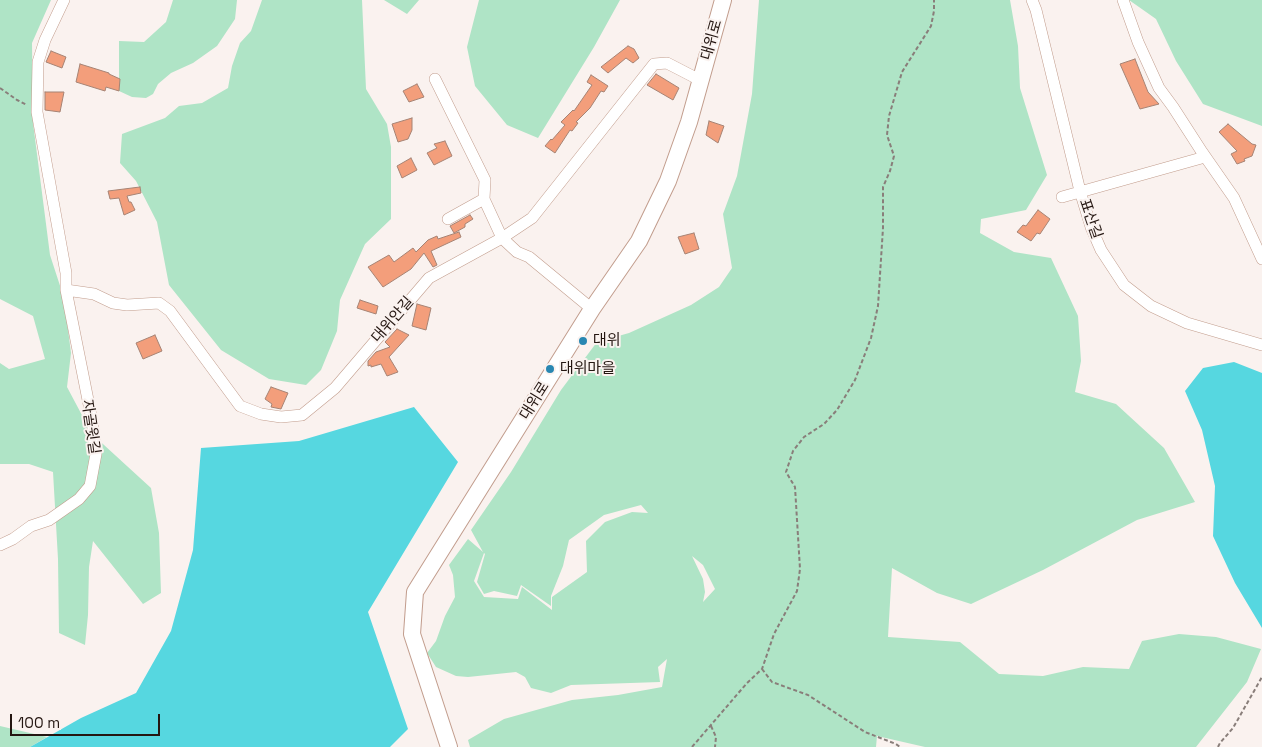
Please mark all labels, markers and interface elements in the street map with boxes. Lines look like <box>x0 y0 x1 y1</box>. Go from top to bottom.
street label: 대위로 <box>698 18 726 62</box>
street label: 표산길 <box>1075 196 1105 242</box>
street label: 대위안길 <box>368 293 418 347</box>
place label: 대위 <box>593 332 621 350</box>
marker: 대위 <box>577 335 589 347</box>
place label: 대위마을 <box>560 360 615 378</box>
marker: 대위마을 <box>544 363 556 375</box>
street label: 대위로 <box>516 379 554 423</box>
street label: 자골윗길 <box>77 398 103 456</box>
scale bar <box>12 704 162 736</box>
text: 100 m <box>18 713 60 732</box>

